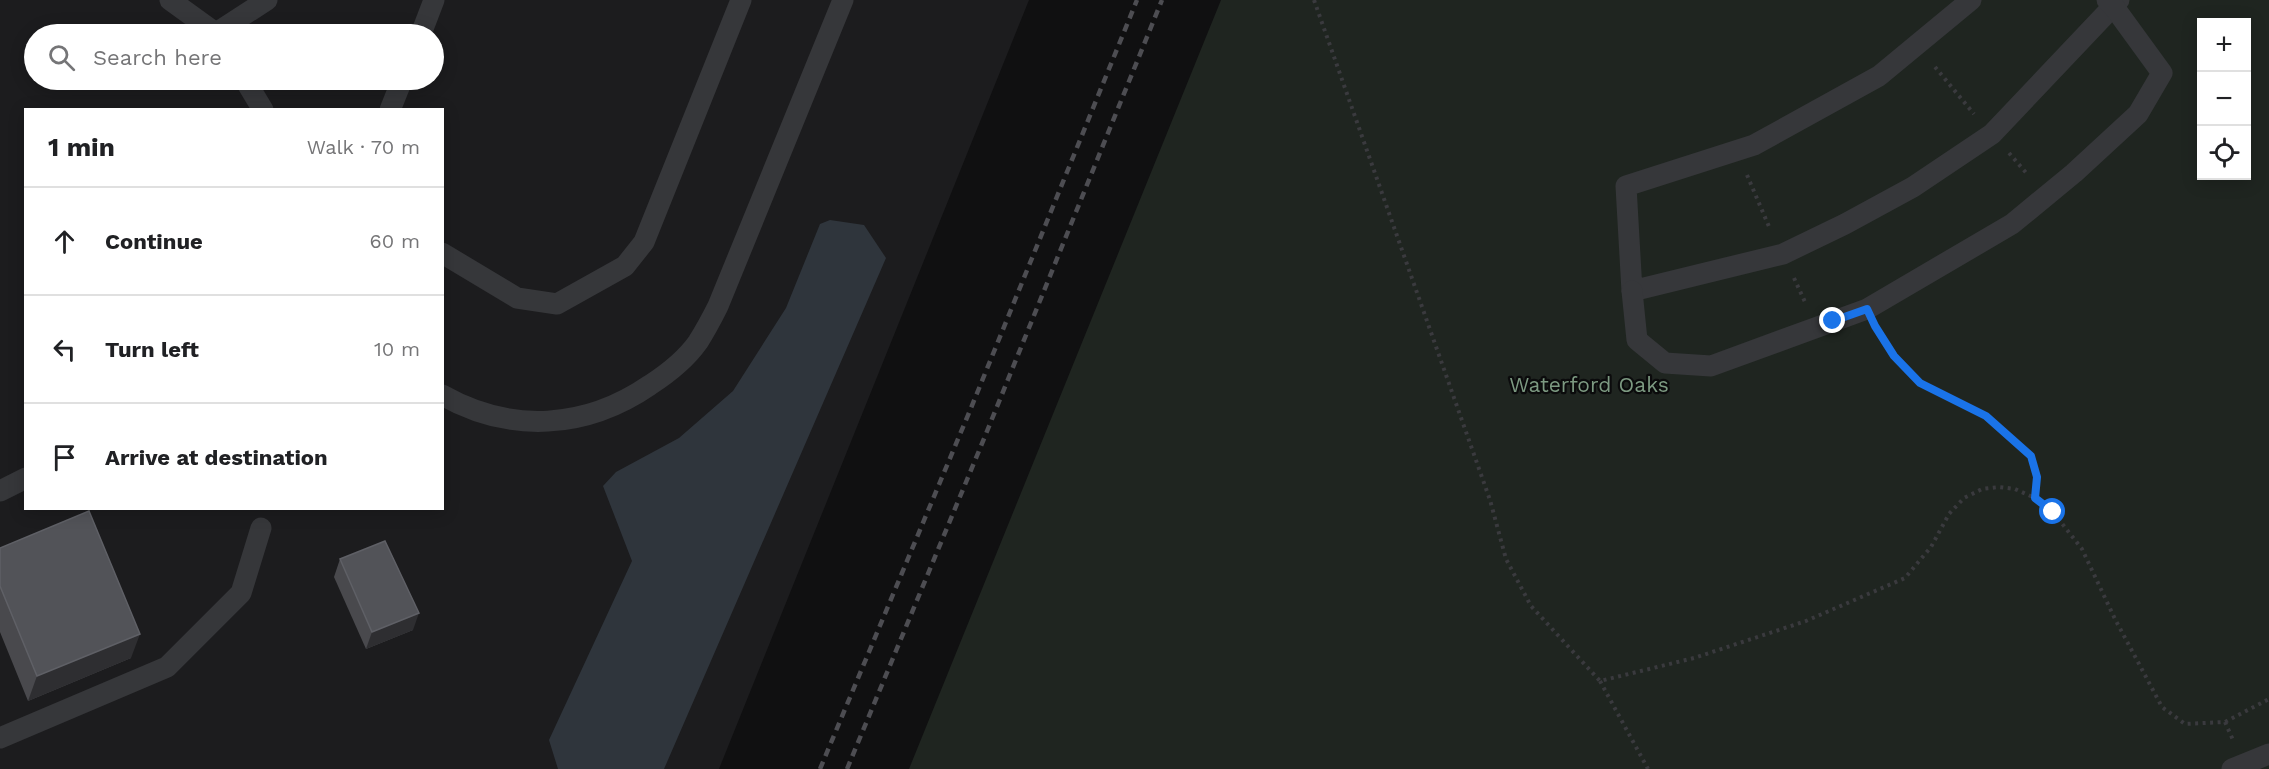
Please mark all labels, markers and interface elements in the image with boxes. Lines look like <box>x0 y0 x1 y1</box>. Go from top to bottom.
map controls <box>2197 18 2251 180</box>
button: + <box>2197 18 2251 72</box>
search box <box>24 24 444 90</box>
icon: search <box>45 41 78 74</box>
text: Search here <box>93 45 222 70</box>
button: − <box>2197 72 2251 126</box>
button: locate <box>2197 126 2251 180</box>
text: 1 min <box>48 132 115 162</box>
text: Walk · 70 m <box>307 135 420 159</box>
icon: ahead <box>48 225 81 258</box>
text: Continue <box>105 229 203 254</box>
text: 60 m <box>370 229 420 253</box>
route end <box>1819 307 1845 333</box>
icon: left <box>48 333 81 366</box>
text: Turn left <box>105 337 199 362</box>
text: 10 m <box>374 337 420 361</box>
park label: Waterford Oaks <box>1509 372 1669 397</box>
icon: arrive <box>48 441 81 474</box>
text: Arrive at destination <box>105 445 328 470</box>
route start <box>2039 498 2065 524</box>

